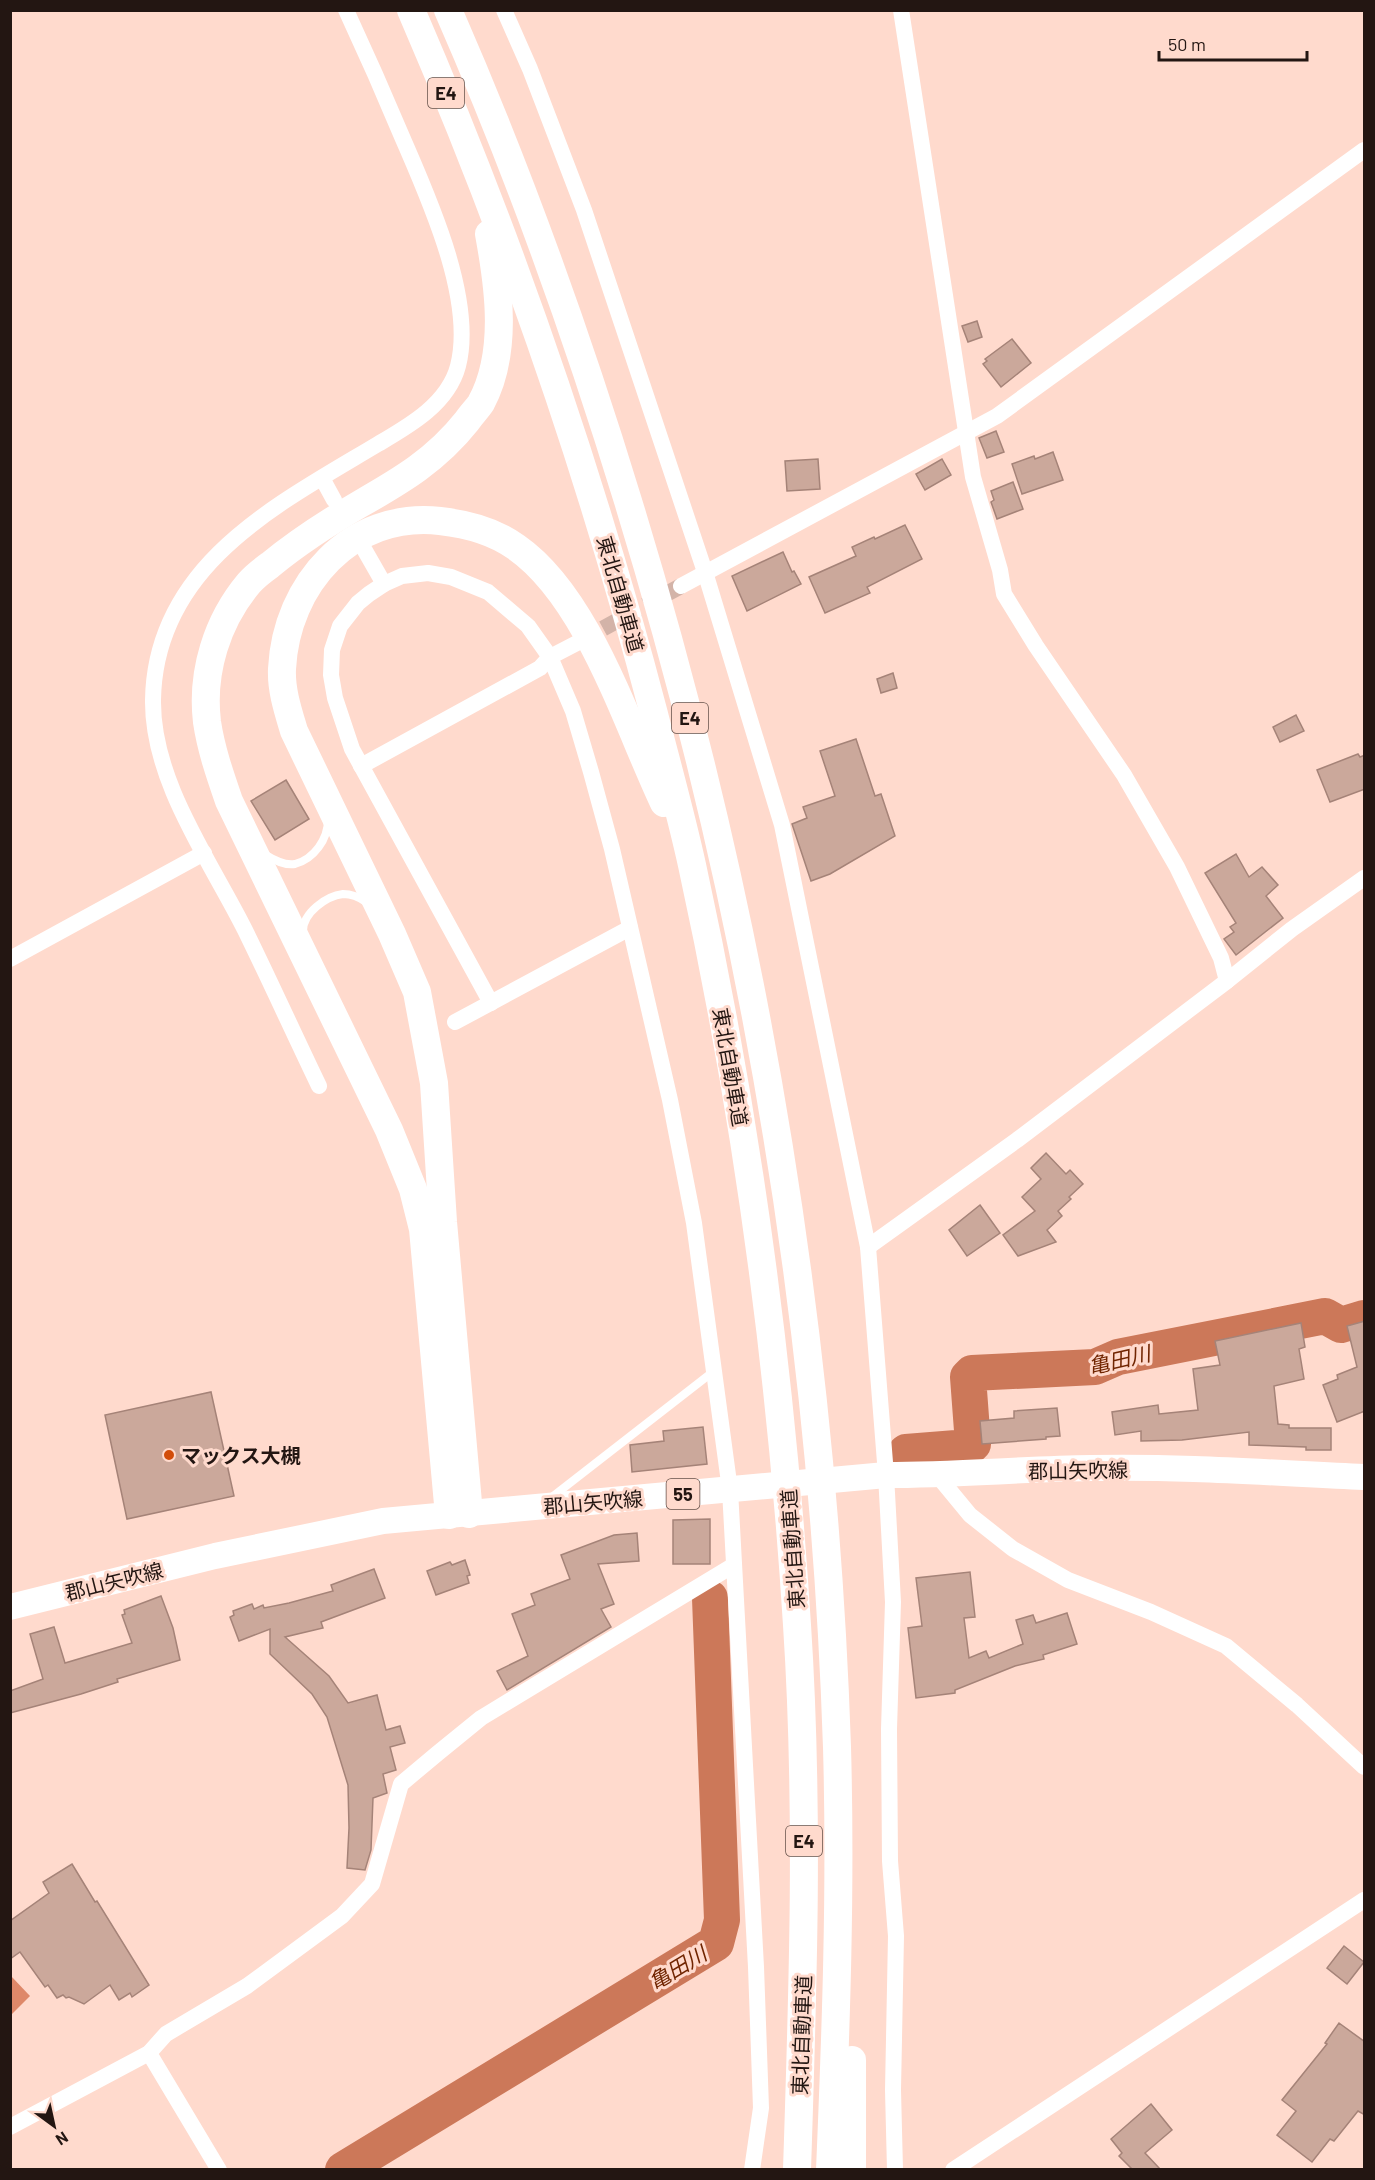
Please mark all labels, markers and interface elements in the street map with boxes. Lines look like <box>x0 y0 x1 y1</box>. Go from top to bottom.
scale bar <box>1159 24 1308 62</box>
text: 50 m <box>1168 33 1206 55</box>
road number: E4 <box>428 78 464 108</box>
street label: 東北自動車道 <box>593 533 649 655</box>
road number: E4 <box>672 703 708 733</box>
street label: 東北自動車道 <box>709 1006 753 1128</box>
water label: 亀田川 <box>1085 1339 1154 1378</box>
place label: マックス大槻 <box>181 1443 300 1467</box>
marker: マックス大槻 <box>162 1448 176 1462</box>
street label: 郡山矢吹線 <box>1028 1457 1128 1483</box>
road number: 55 <box>666 1479 700 1509</box>
street label: 郡山矢吹線 <box>542 1486 644 1518</box>
street label: 東北自動車道 <box>776 1488 808 1610</box>
street label: 郡山矢吹線 <box>63 1557 165 1605</box>
road number: E4 <box>786 1826 822 1856</box>
water label: 亀田川 <box>644 1939 712 1994</box>
street label: 東北自動車道 <box>787 1975 815 2095</box>
north arrow <box>24 2096 84 2156</box>
text: N <box>53 2128 72 2150</box>

